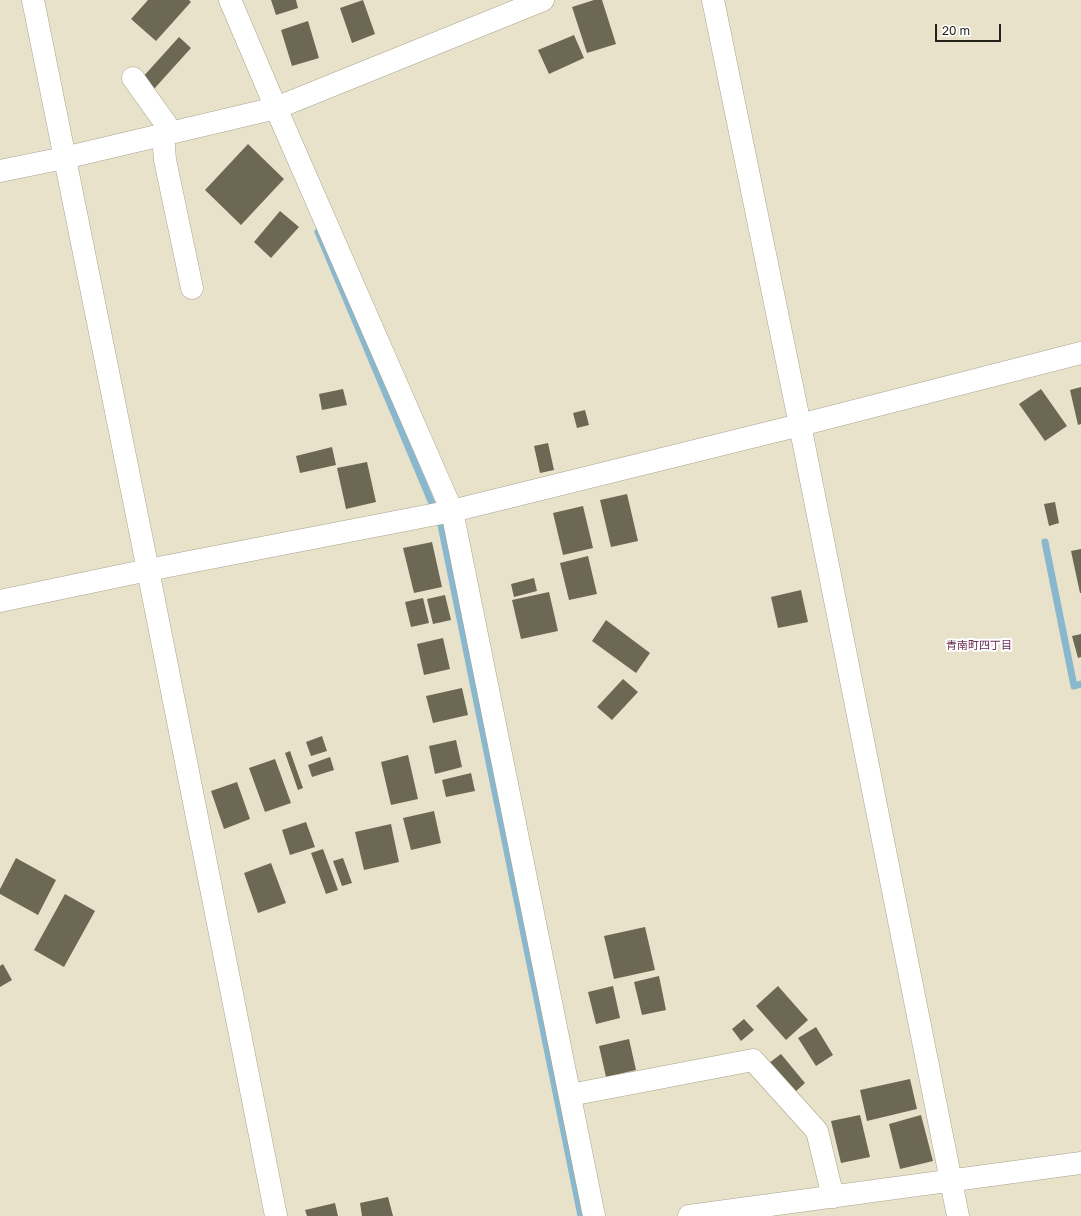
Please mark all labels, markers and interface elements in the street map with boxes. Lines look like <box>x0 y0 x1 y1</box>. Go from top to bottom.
scale bar <box>937 16 1003 42</box>
text: 20 m <box>942 23 970 38</box>
district label: 青南町四丁目 <box>946 639 1012 653</box>

